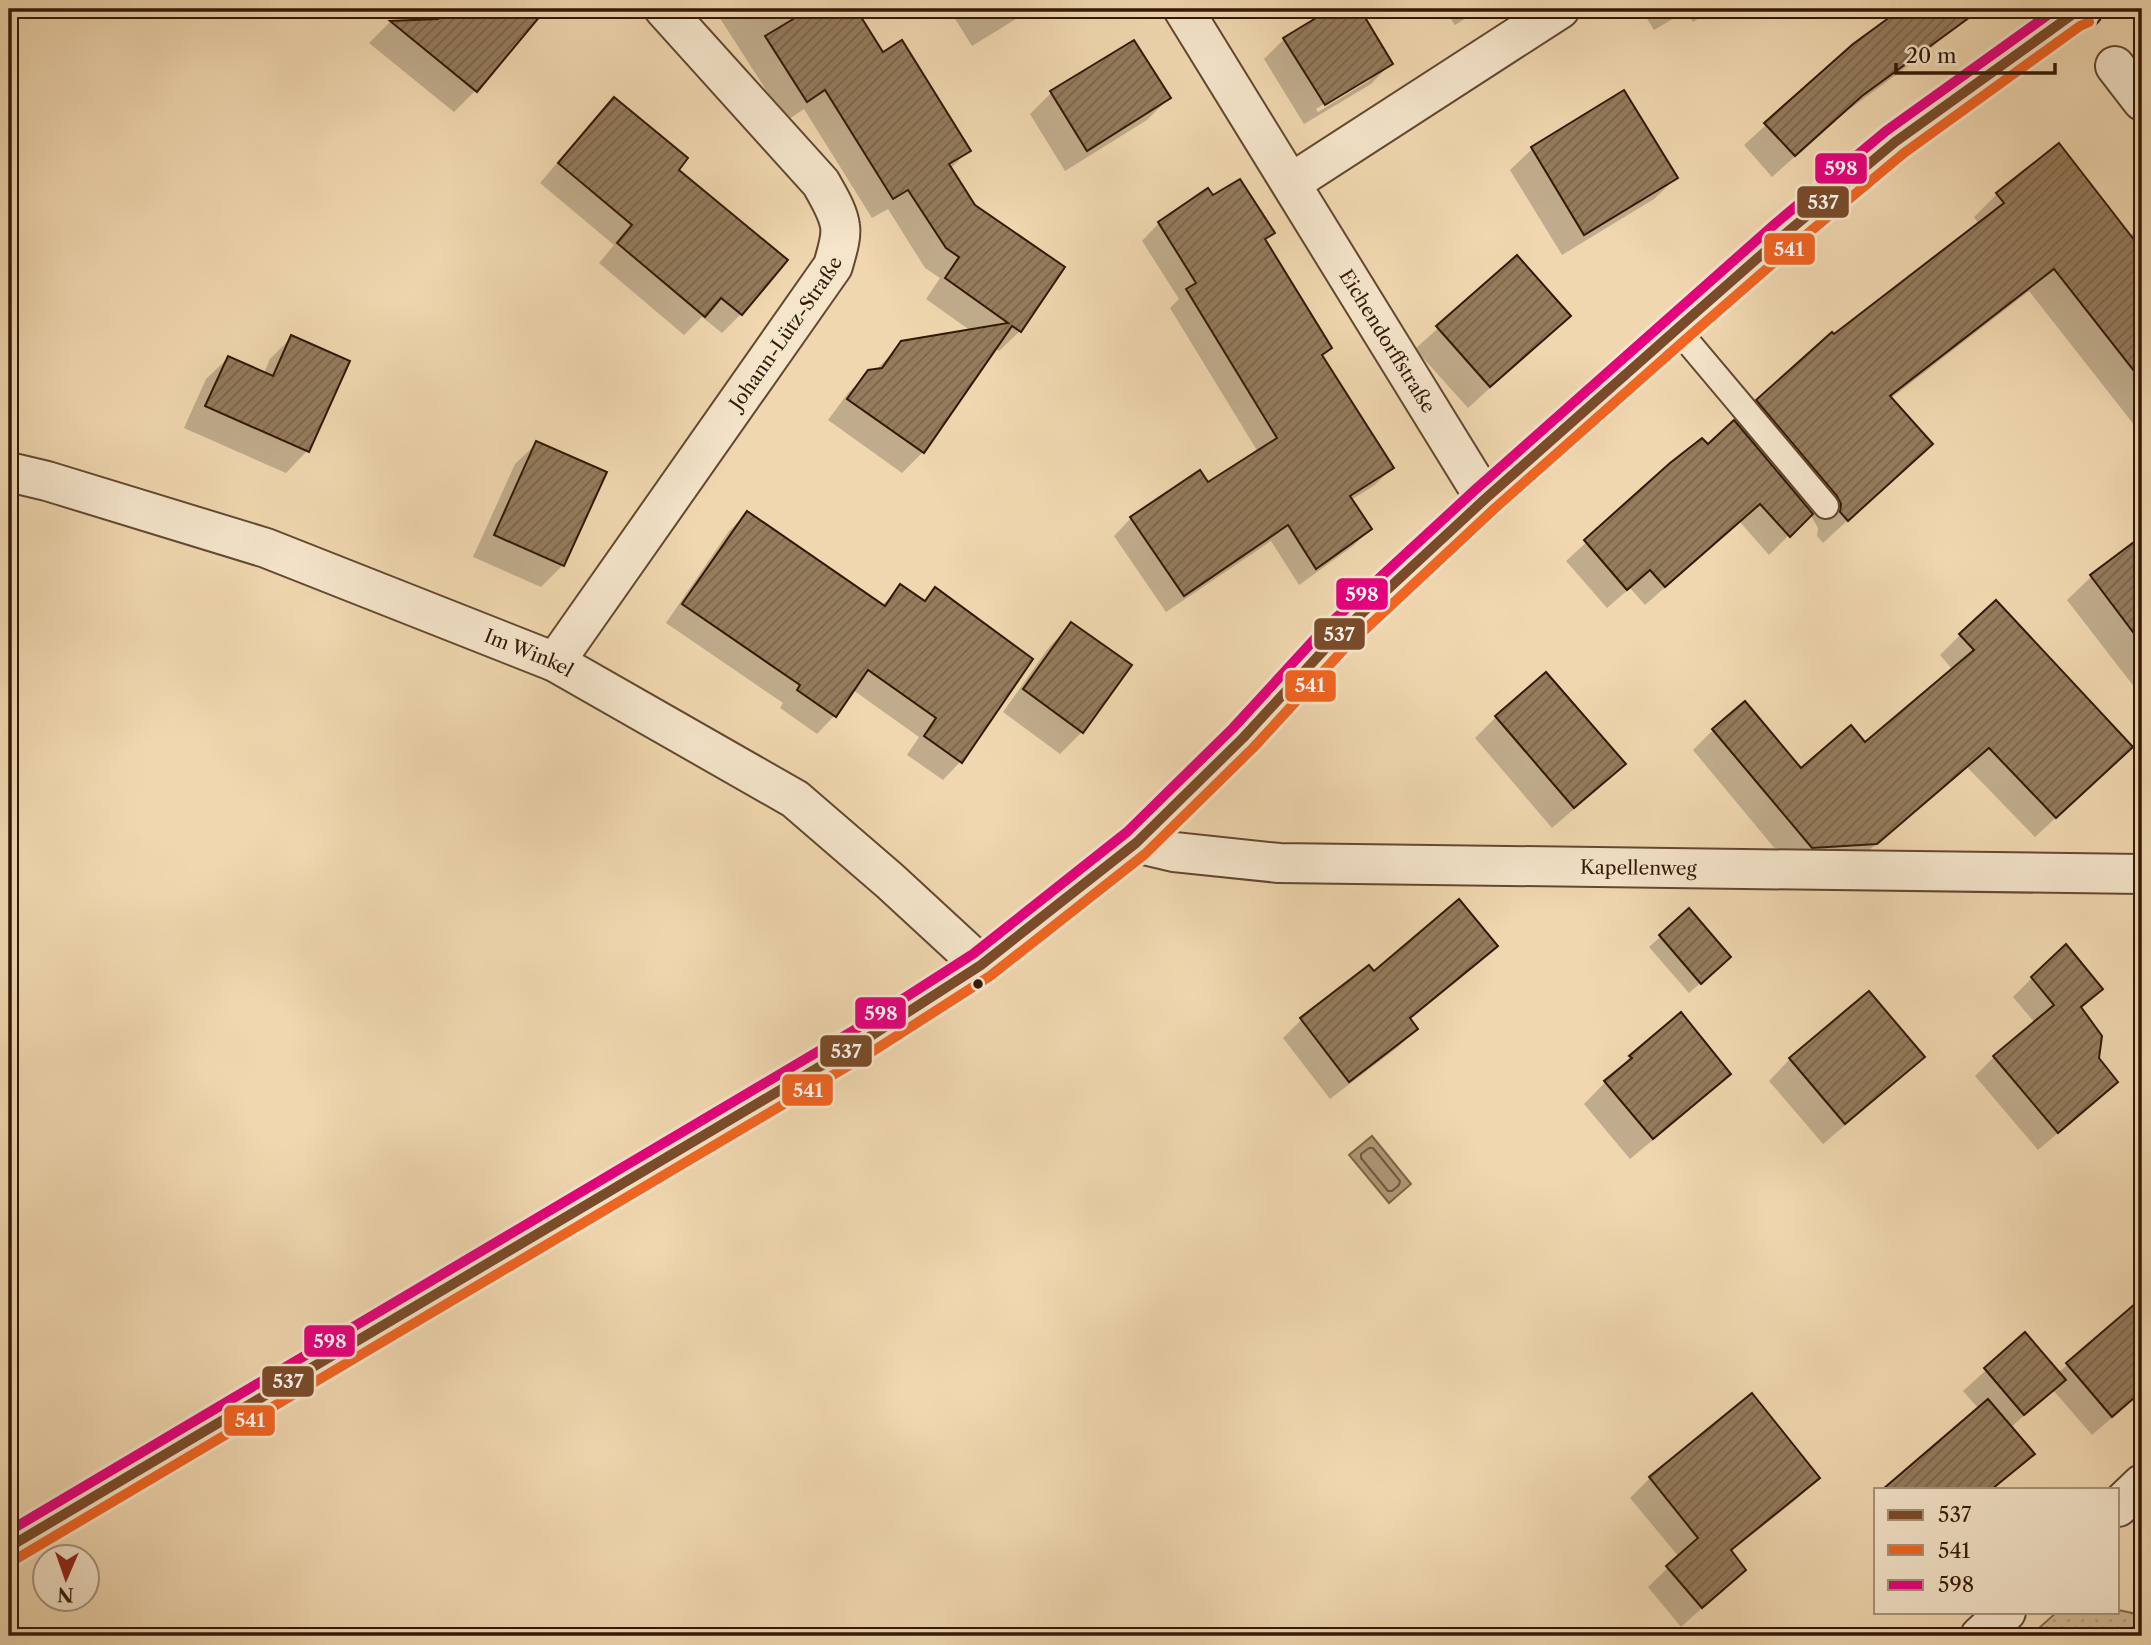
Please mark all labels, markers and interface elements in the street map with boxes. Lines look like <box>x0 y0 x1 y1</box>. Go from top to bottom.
scale bar <box>1896 32 2055 76</box>
text: 20 m <box>1906 43 1957 68</box>
line badge: 598 <box>1814 152 1868 185</box>
text: 598 <box>1824 157 1858 180</box>
line badge: 537 <box>1796 185 1850 219</box>
text: 537 <box>1807 191 1839 214</box>
line badge: 541 <box>1763 232 1816 266</box>
text: 541 <box>1774 238 1805 261</box>
street label: Johann-Lütz-Straße <box>723 255 847 417</box>
street label: Eichendorffstraße <box>1334 265 1440 417</box>
line badge: 598 <box>1335 577 1389 611</box>
text: 598 <box>1345 583 1379 606</box>
line badge: 537 <box>1313 617 1366 651</box>
text: 537 <box>1323 623 1355 646</box>
street label: Im Winkel <box>481 624 578 682</box>
line badge: 541 <box>1284 669 1337 703</box>
text: 541 <box>1295 674 1326 697</box>
street label: Kapellenweg <box>1580 856 1698 880</box>
unlabelled marker <box>971 977 985 991</box>
line badge: 598 <box>854 996 907 1030</box>
text: 598 <box>864 1002 898 1025</box>
line badge: 537 <box>819 1034 873 1068</box>
text: 537 <box>830 1040 862 1063</box>
line badge: 541 <box>781 1073 834 1107</box>
text: 541 <box>793 1079 824 1102</box>
line badge: 598 <box>303 1324 356 1358</box>
text: 598 <box>313 1330 347 1353</box>
line badge: 537 <box>261 1365 315 1398</box>
text: 537 <box>272 1370 304 1393</box>
line badge: 541 <box>223 1404 276 1437</box>
text: 541 <box>235 1409 266 1432</box>
legend <box>1874 1488 2120 1614</box>
text: 537 <box>1938 1502 1972 1527</box>
text: 541 <box>1938 1538 1971 1563</box>
north arrow <box>32 1544 102 1614</box>
text: 598 <box>1938 1572 1974 1597</box>
text: N <box>57 1583 74 1606</box>

